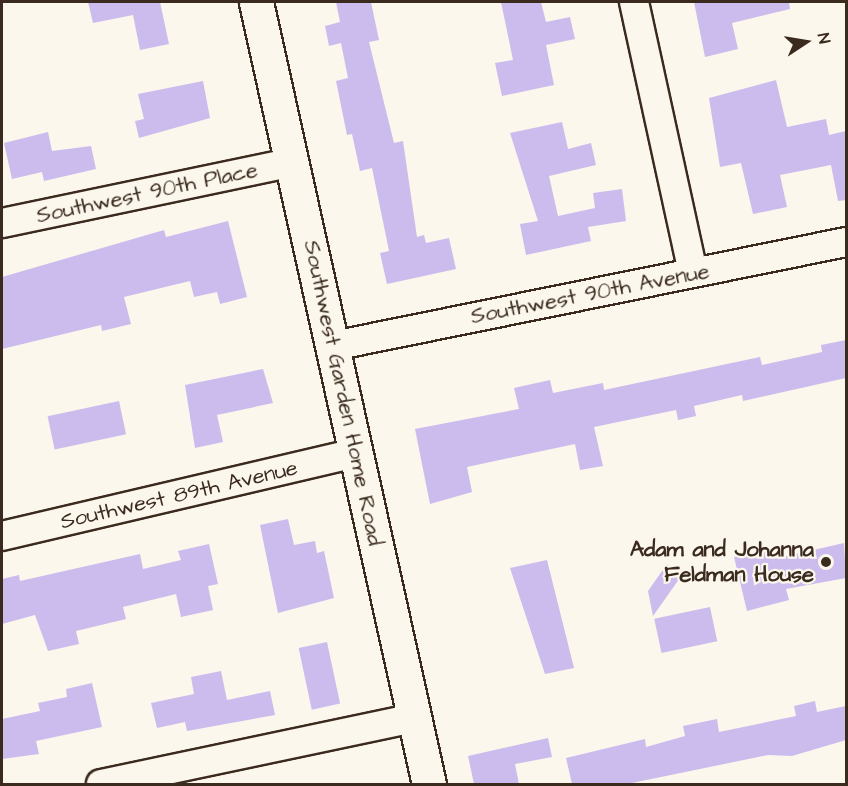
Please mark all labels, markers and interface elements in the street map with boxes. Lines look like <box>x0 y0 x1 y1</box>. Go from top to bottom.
north arrow <box>776 12 836 72</box>
text: N <box>812 31 835 45</box>
street label: Southwest 90th Place <box>34 157 260 229</box>
street label: Southwest Garden Home Road <box>298 238 388 548</box>
street label: Southwest 90th Avenue <box>469 258 711 330</box>
street label: Southwest 89th Avenue <box>58 455 300 535</box>
place label: Adam and Johanna Feldman House <box>630 536 814 588</box>
marker: Adam and Johanna Feldman House <box>819 555 833 569</box>

